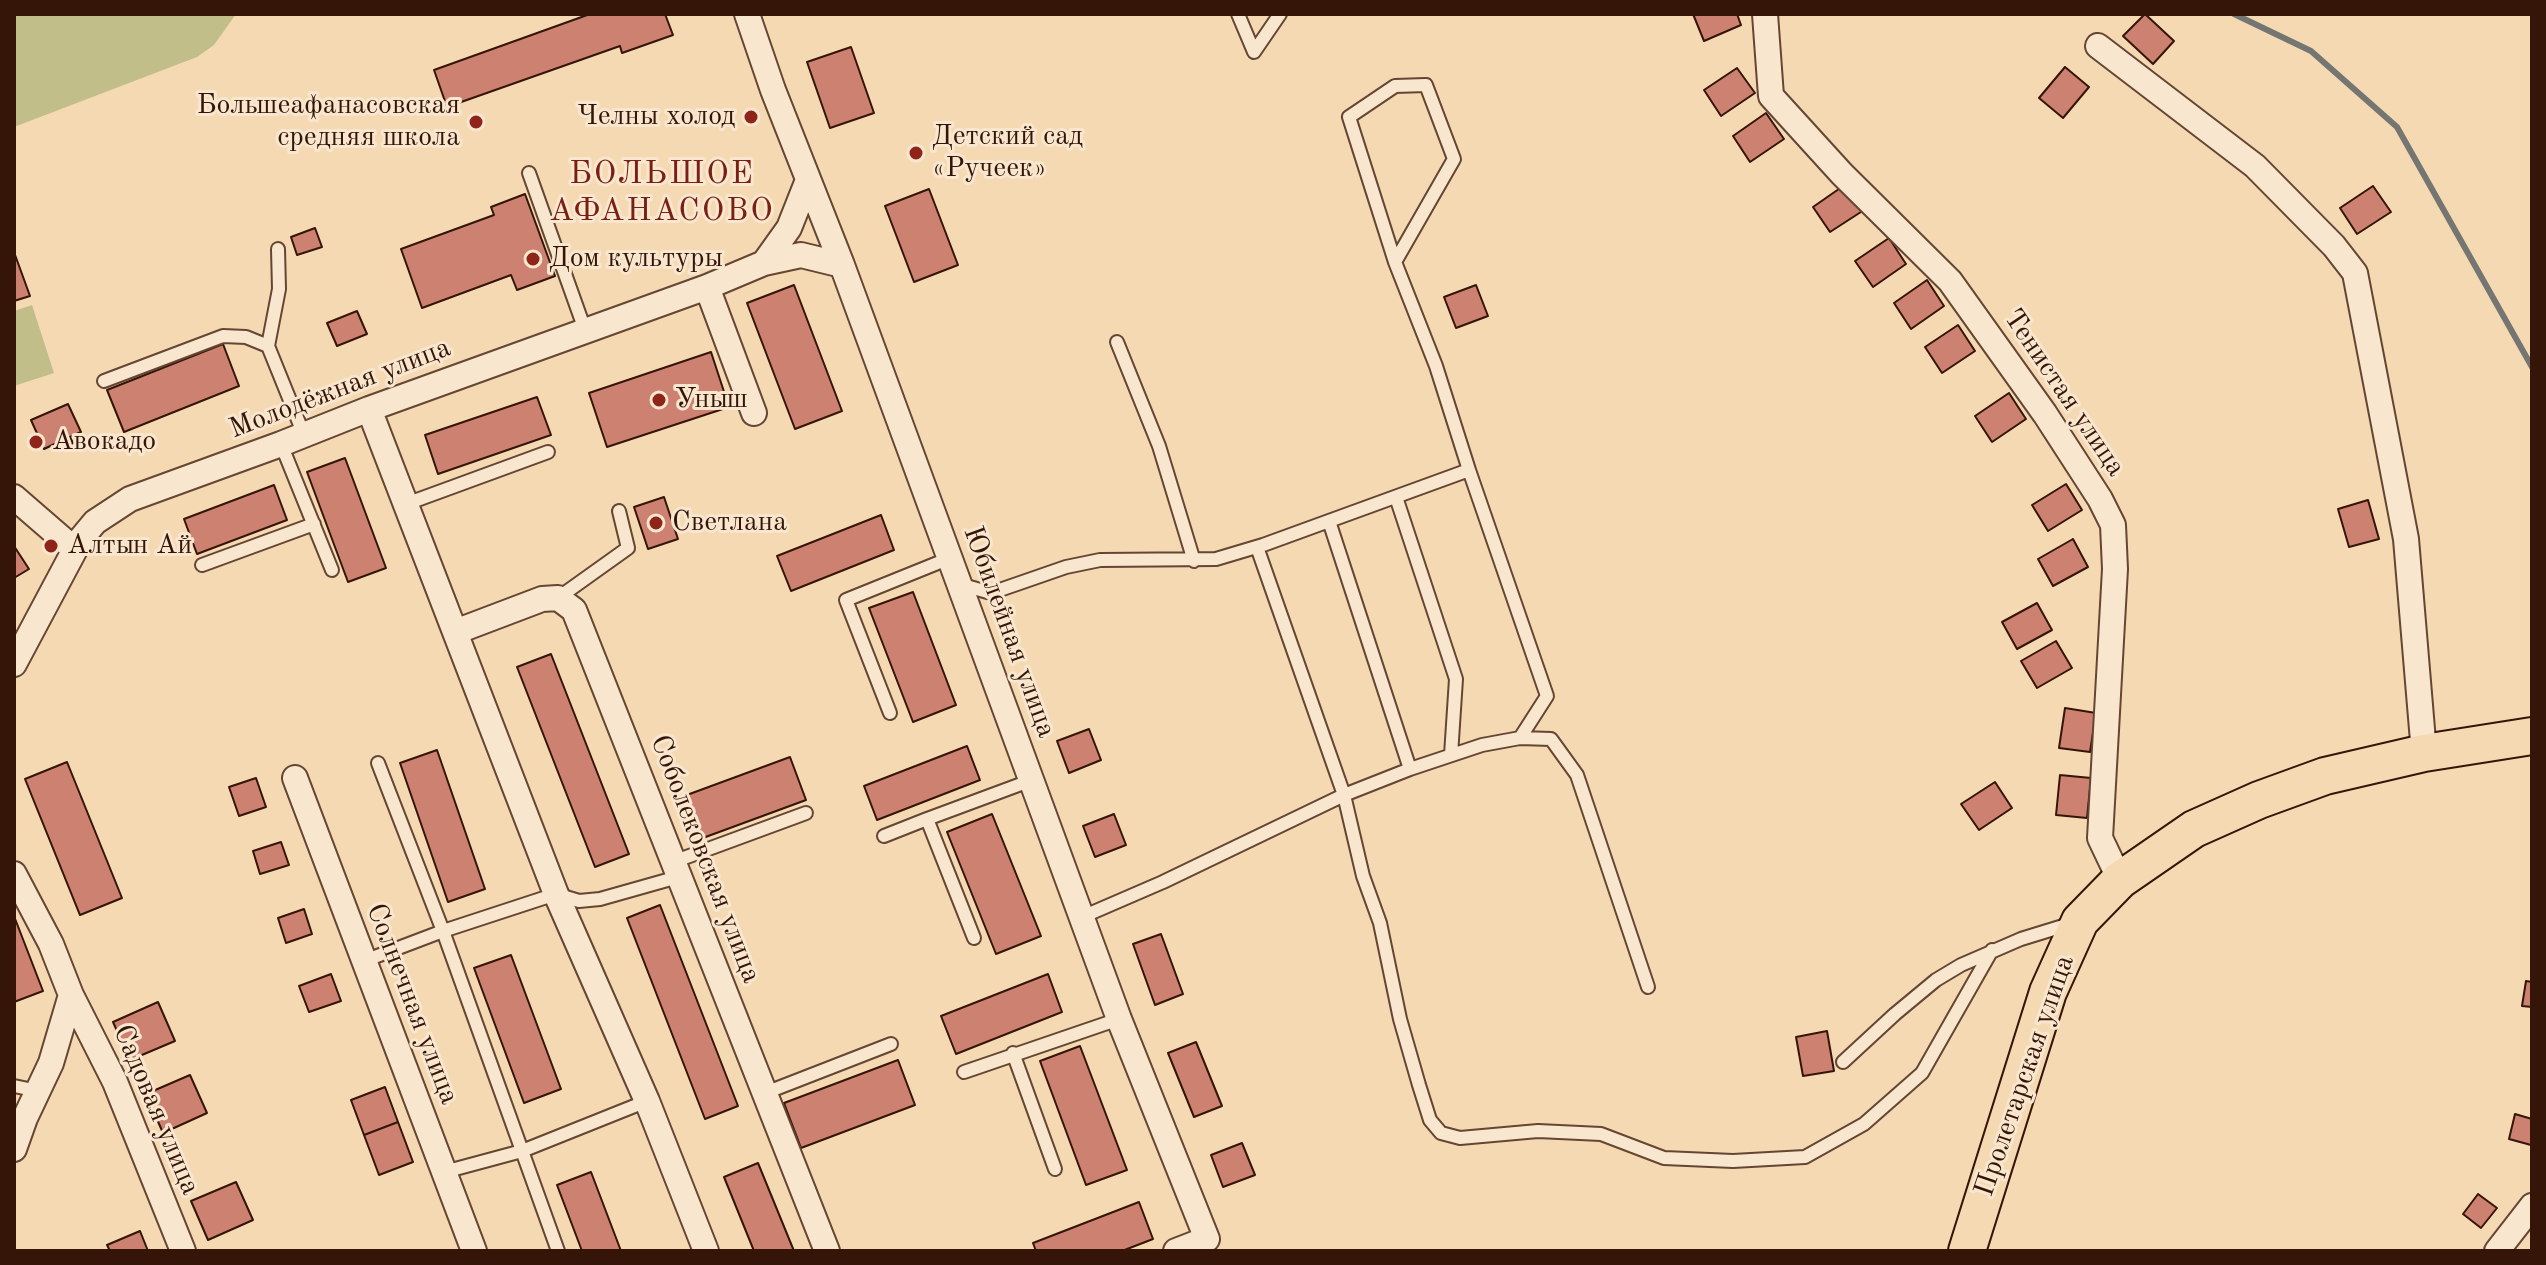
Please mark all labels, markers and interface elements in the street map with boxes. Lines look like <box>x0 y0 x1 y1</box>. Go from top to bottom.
place label: Большеафанасовская средняя школа <box>197 89 460 155</box>
place label: Челны холод <box>577 100 735 134</box>
marker: Челны холод <box>742 108 760 126</box>
marker: Большеафанасовская средняя школа <box>467 113 485 131</box>
place label: Детский сад «Ручеек» <box>932 120 1083 186</box>
marker: Детский сад «Ручеек» <box>907 144 925 162</box>
district label: БОЛЬШОЕ АФАНАСОВО <box>549 156 775 231</box>
place label: Дом культуры <box>549 242 723 276</box>
marker: Дом культуры <box>524 250 542 268</box>
street label: Тенистая улица <box>1996 303 2132 483</box>
street label: Молодёжная улица <box>225 331 455 447</box>
place label: Уныш <box>675 383 748 417</box>
marker: Уныш <box>650 391 668 409</box>
place label: Авокадо <box>52 425 156 459</box>
marker: Авокадо <box>27 433 45 451</box>
place label: Светлана <box>672 506 787 540</box>
marker: Светлана <box>647 514 665 532</box>
street label: Юбилейная улица <box>955 522 1063 742</box>
place label: Алтын Ай <box>67 529 192 563</box>
marker: Алтын Ай <box>42 537 60 555</box>
street label: Соболековская улица <box>642 730 768 988</box>
street label: Солнечная улица <box>358 899 466 1109</box>
street label: Пролетарская улица <box>1968 951 2082 1201</box>
street label: Садовая улица <box>105 1020 207 1200</box>

